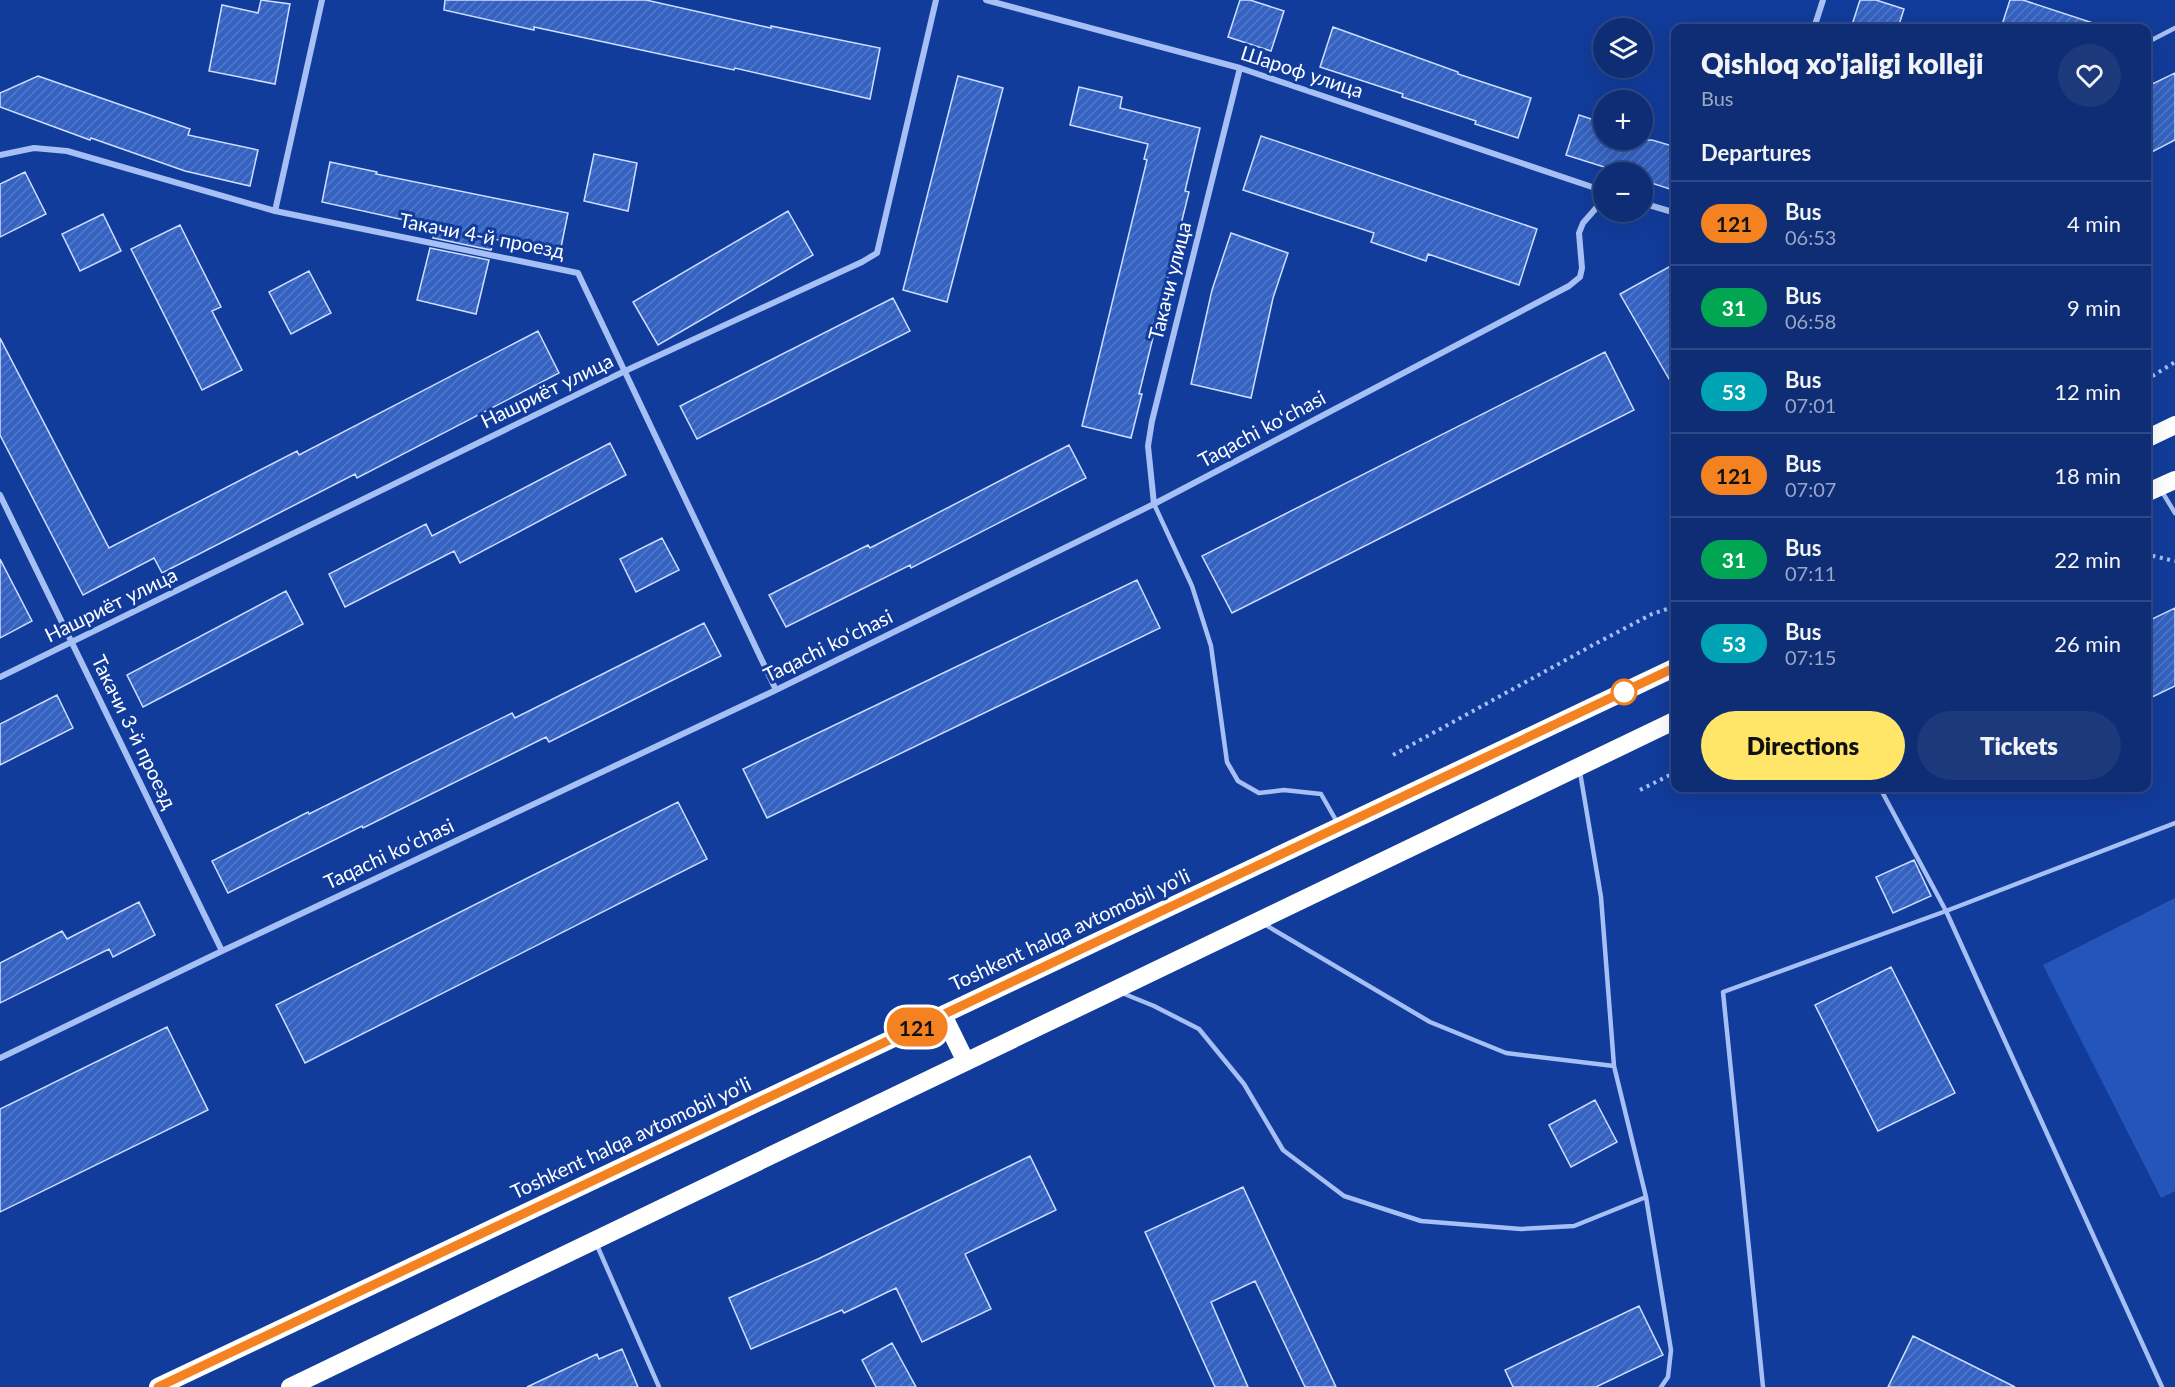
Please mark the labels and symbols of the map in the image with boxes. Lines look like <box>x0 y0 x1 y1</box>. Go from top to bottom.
street label: Шароф улица <box>1238 40 1367 102</box>
street label: Такачи 4-й проезд <box>397 207 567 263</box>
street label: Такачи улица <box>1143 219 1195 343</box>
street label: Нашриёт улица <box>476 348 617 433</box>
street label: Taqachi koʻchasi <box>1194 385 1329 472</box>
street label: Нашриёт улица <box>40 562 181 647</box>
street label: Taqachi koʻchasi <box>759 604 896 687</box>
street label: Такачи 3-й проезд <box>87 651 183 812</box>
unlabelled marker <box>1611 679 1637 705</box>
street label: Taqachi koʻchasi <box>320 813 457 894</box>
street label: Toshkent halqa avtomobil yo'li <box>946 863 1193 995</box>
line badge: 121 <box>882 1008 952 1046</box>
street label: Toshkent halqa avtomobil yo'li <box>507 1071 754 1203</box>

